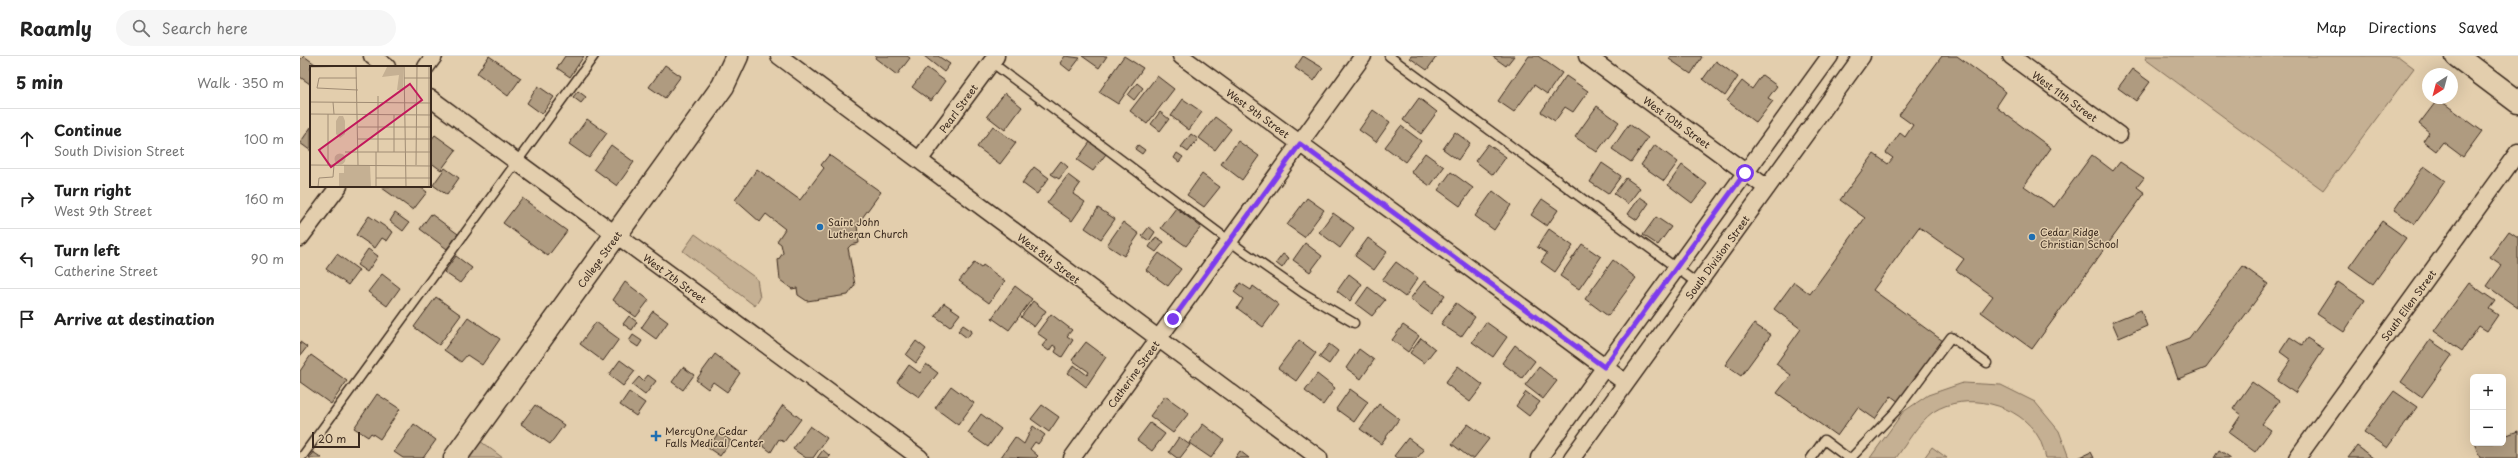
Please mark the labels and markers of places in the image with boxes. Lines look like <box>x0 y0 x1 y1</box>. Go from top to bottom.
place label: Saint John Lutheran Church <box>828 214 908 241</box>
marker: Saint John Lutheran Church <box>815 222 825 232</box>
place label: Cedar Ridge Christian School <box>2040 224 2119 251</box>
marker: Cedar Ridge Christian School <box>2027 232 2037 242</box>
place label: MercyOne Cedar Falls Medical Center <box>665 423 763 450</box>
marker: MercyOne Cedar Falls Medical Center <box>650 430 662 442</box>

